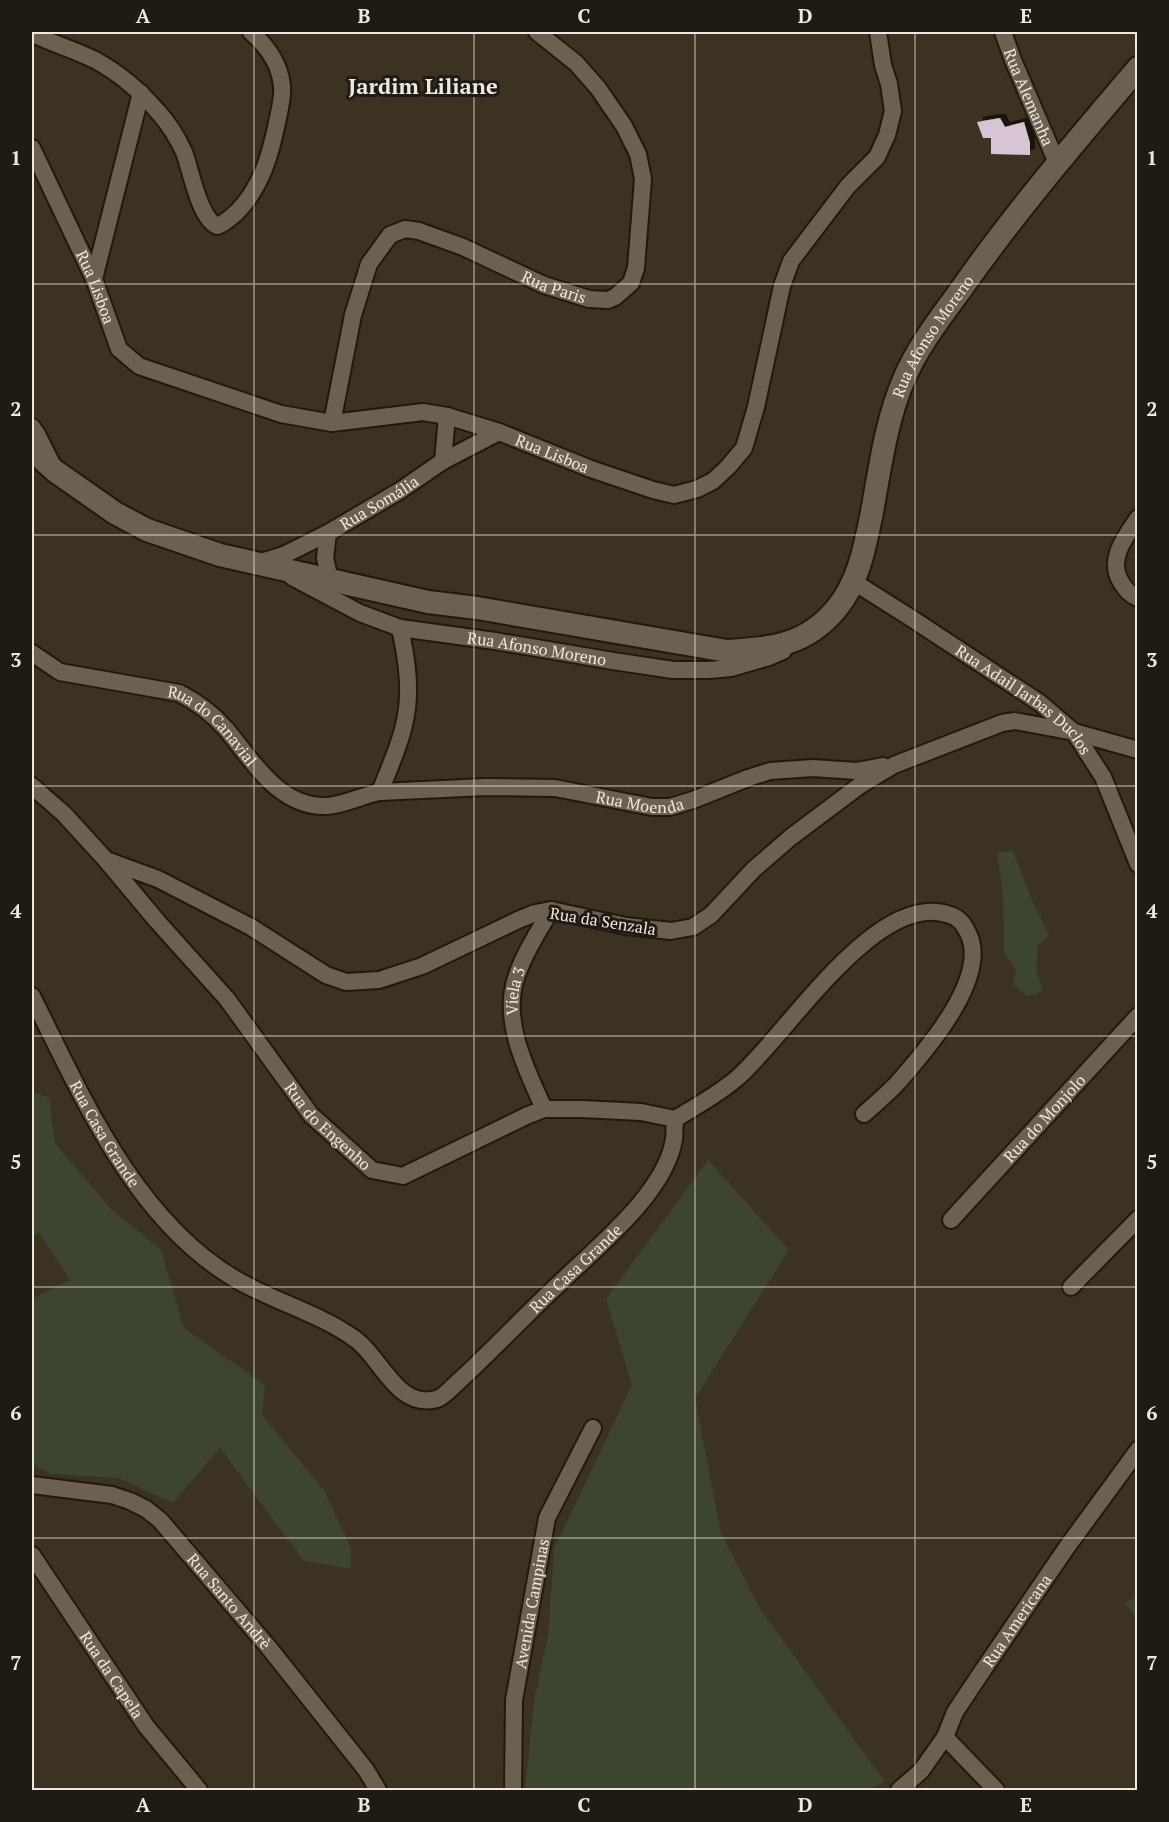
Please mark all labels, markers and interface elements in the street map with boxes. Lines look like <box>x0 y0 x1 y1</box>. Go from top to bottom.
text: A <box>136 2 151 29</box>
text: B <box>358 2 371 29</box>
text: C <box>577 2 591 29</box>
text: D <box>798 2 812 29</box>
text: E <box>1020 2 1032 29</box>
street label: Rua Alemanha <box>999 45 1059 149</box>
district label: Jardim Liliane <box>348 71 498 100</box>
text: 1 <box>10 144 22 171</box>
text: 1 <box>1146 144 1158 171</box>
street label: Rua Lisboa <box>71 247 120 327</box>
street label: Rua Paris <box>518 265 589 308</box>
street label: Rua Afonso Moreno <box>887 271 979 401</box>
text: 2 <box>10 395 22 422</box>
text: 2 <box>1146 395 1158 422</box>
street label: Rua Lisboa <box>512 429 592 478</box>
street label: Rua Somália <box>336 470 423 535</box>
street label: Rua Afonso Moreno <box>466 626 608 671</box>
street label: Rua Adail Jarbas Duclos <box>951 639 1097 759</box>
text: 3 <box>10 646 22 673</box>
text: 3 <box>1146 646 1158 673</box>
street label: Rua do Canavial <box>166 680 262 771</box>
street label: Rua Moenda <box>594 785 686 818</box>
text: 4 <box>10 897 22 924</box>
text: 4 <box>1146 897 1158 924</box>
street label: Rua da Senzala <box>548 902 658 940</box>
street label: Viela 3 <box>501 963 530 1016</box>
street label: Rua do Monjolo <box>998 1069 1090 1167</box>
street label: Rua Casa Grande <box>65 1077 145 1192</box>
street label: Rua do Engenho <box>280 1077 376 1175</box>
text: 5 <box>10 1148 22 1175</box>
text: 5 <box>1146 1148 1158 1175</box>
street label: Rua Casa Grande <box>524 1219 627 1318</box>
text: 6 <box>10 1399 22 1426</box>
text: 6 <box>1146 1399 1158 1426</box>
street label: Avenida Campinas <box>509 1537 554 1670</box>
street label: Rua Santo Andrè <box>182 1549 276 1654</box>
street label: Rua Americana <box>977 1570 1056 1671</box>
street label: Rua da Capela <box>75 1627 149 1723</box>
text: 7 <box>10 1649 22 1676</box>
text: 7 <box>1146 1649 1158 1676</box>
text: A <box>136 1791 151 1818</box>
text: B <box>358 1791 371 1818</box>
text: C <box>577 1791 591 1818</box>
text: D <box>798 1791 812 1818</box>
text: E <box>1020 1791 1032 1818</box>

